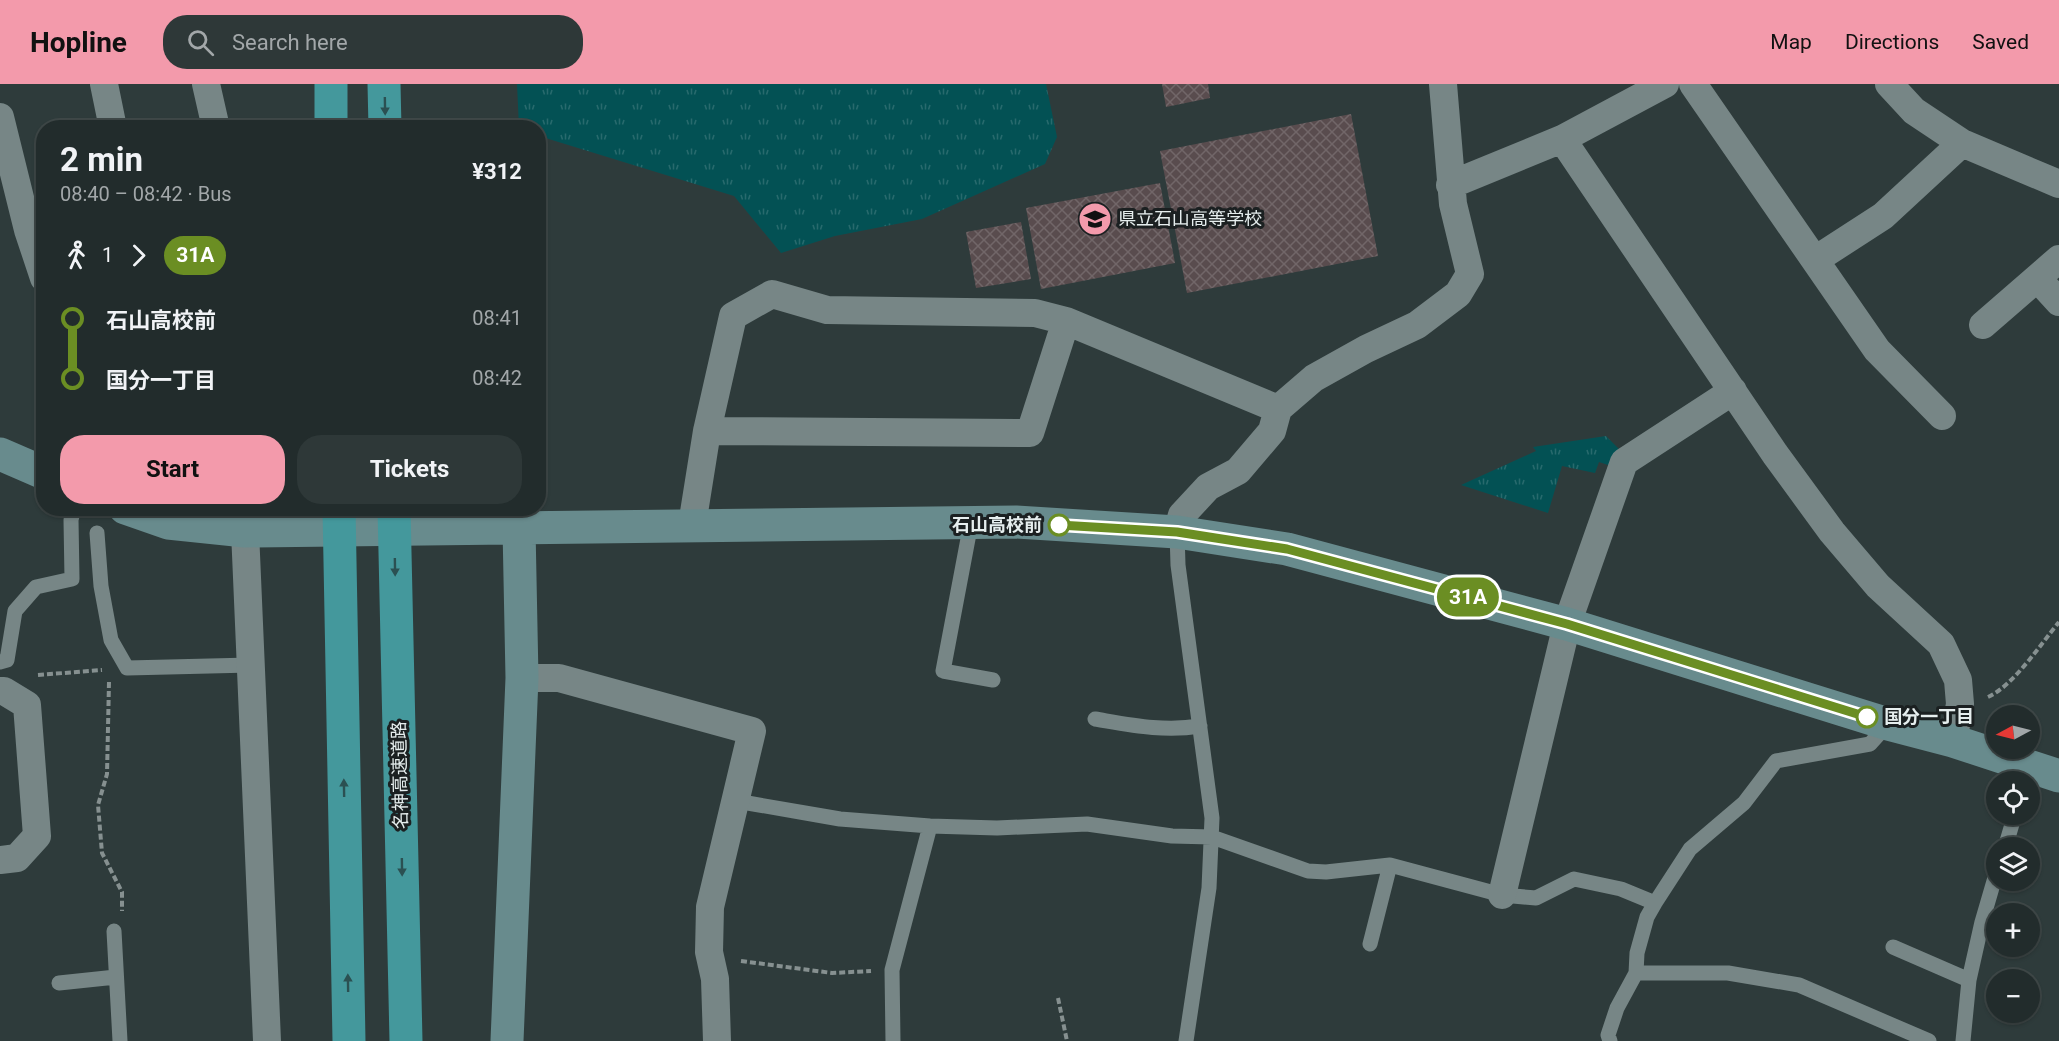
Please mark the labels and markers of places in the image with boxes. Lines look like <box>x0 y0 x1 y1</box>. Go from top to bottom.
school or university icon: 県立石山高等学校 <box>1077 201 1113 237</box>
place label: 県立石山高等学校 <box>1118 208 1262 229</box>
place label: 石山高校前 <box>952 514 1042 535</box>
marker: 石山高校前 <box>1048 514 1070 536</box>
marker: 国分一丁目 <box>1856 706 1878 728</box>
place label: 国分一丁目 <box>1884 706 1974 727</box>

